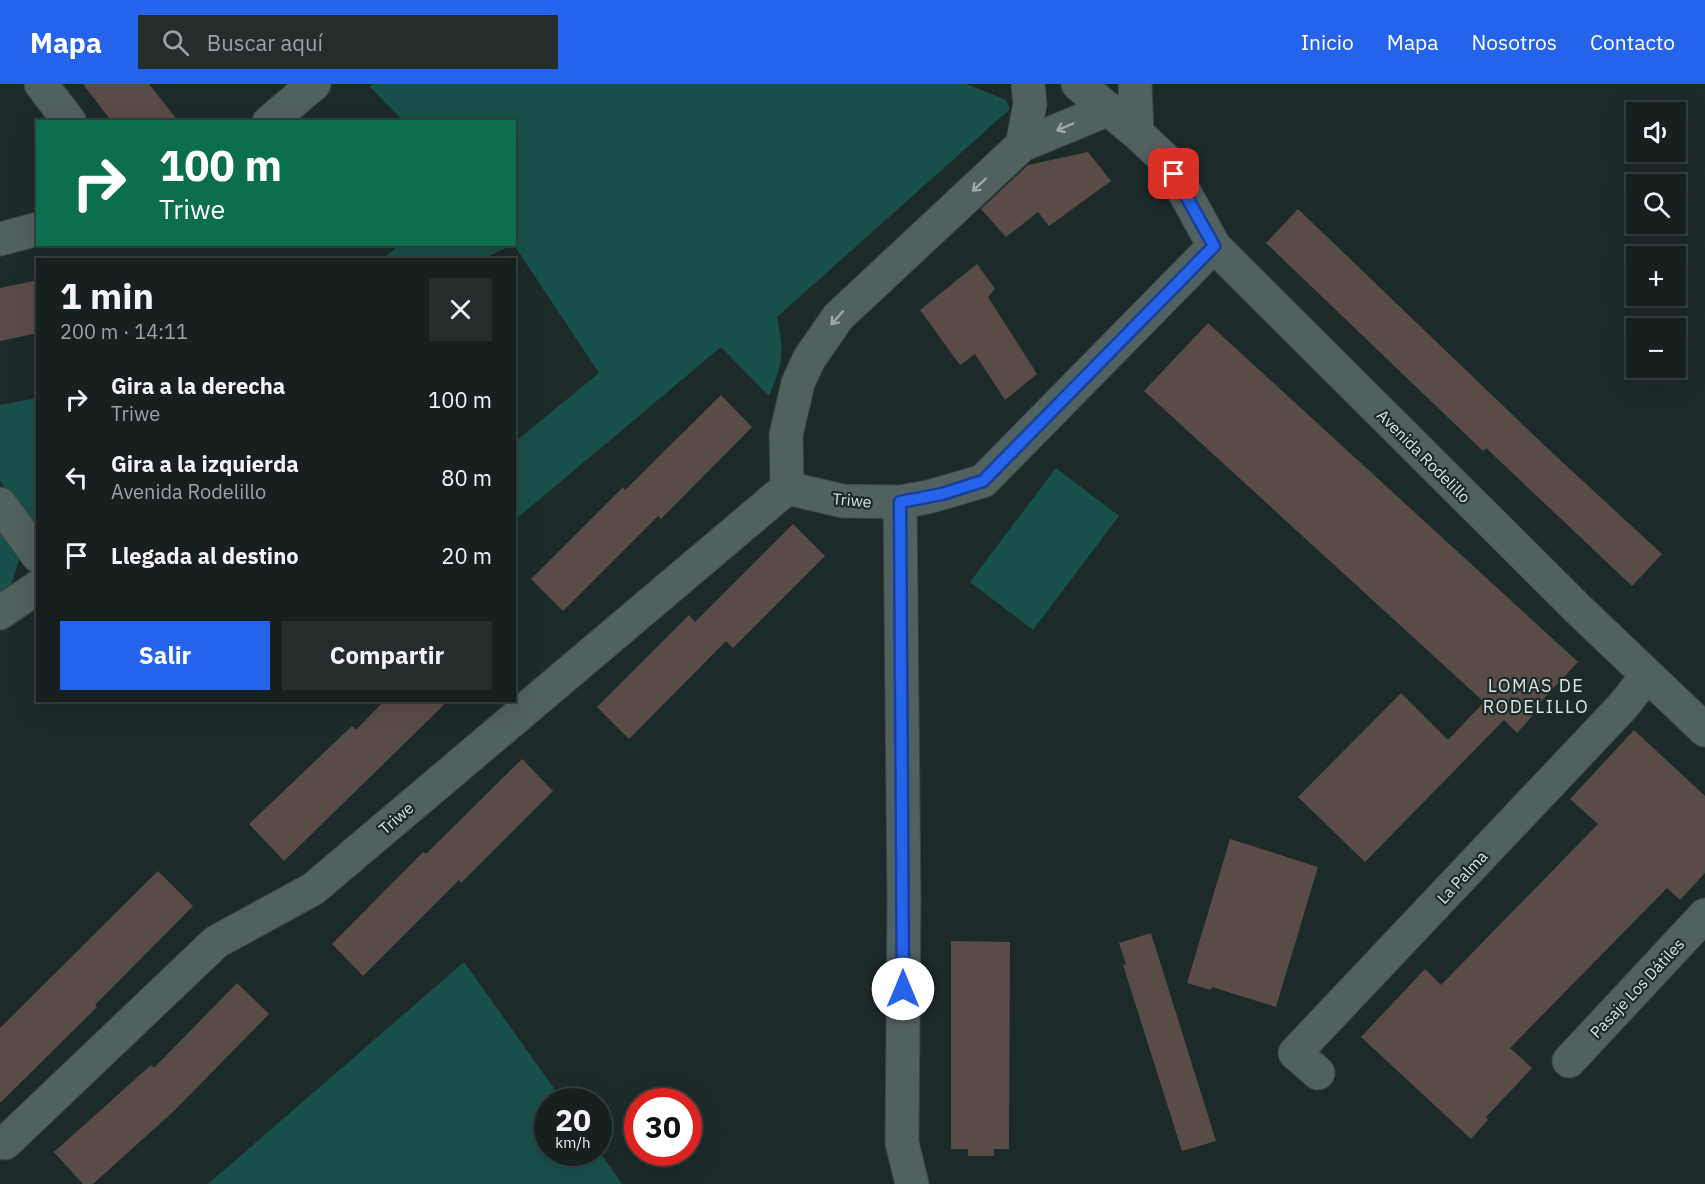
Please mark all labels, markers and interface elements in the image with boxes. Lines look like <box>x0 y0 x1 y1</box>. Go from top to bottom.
search box <box>138 15 558 69</box>
text: Mapa <box>30 24 102 61</box>
icon: search <box>159 26 192 59</box>
text: Buscar aquí <box>207 28 323 57</box>
text: Inicio <box>1301 28 1354 56</box>
text: Mapa <box>1387 28 1439 56</box>
text: Nosotros <box>1472 28 1557 56</box>
text: Contacto <box>1590 28 1675 56</box>
map controls <box>1626 102 1686 378</box>
button: sound <box>1626 102 1686 162</box>
one-way arrow <box>1057 122 1075 133</box>
text: 100 m <box>159 138 282 193</box>
icon: right <box>60 144 138 222</box>
pin <box>1148 148 1199 199</box>
icon: arrive <box>1157 157 1190 190</box>
button: search <box>1626 174 1686 234</box>
one-way arrow <box>972 178 987 192</box>
text: Triwe <box>159 191 225 226</box>
button: + <box>1626 246 1686 306</box>
text: 1 min <box>60 272 154 319</box>
button: close <box>429 278 492 341</box>
one-way arrow <box>830 311 844 326</box>
text: 200 m · 14:11 <box>60 318 188 345</box>
button: − <box>1626 318 1686 378</box>
text: Gira a la derecha <box>111 371 285 400</box>
icon: right <box>60 383 93 416</box>
text: 100 m <box>428 385 492 414</box>
text: Triwe <box>111 400 160 427</box>
street label: Avenida Rodelillo <box>1373 405 1475 507</box>
text: Gira a la izquierda <box>111 449 299 478</box>
icon: left <box>60 461 93 494</box>
text: 80 m <box>441 463 492 492</box>
text: Avenida Rodelillo <box>111 478 266 505</box>
street label: Triwe <box>832 488 873 512</box>
icon: arrive <box>60 539 93 572</box>
text: Llegada al destino <box>111 541 299 570</box>
text: 20 m <box>441 541 492 570</box>
button: Salir <box>60 621 270 690</box>
button: Compartir <box>282 621 492 690</box>
district label: LOMAS DE RODELILLO <box>1483 674 1589 718</box>
street label: Triwe <box>375 797 418 838</box>
street label: La Palma <box>1432 846 1492 908</box>
street label: Pasaje Los Dátiles <box>1586 934 1688 1042</box>
position arrow <box>871 957 935 1021</box>
speed limit sign: 30 <box>624 1088 702 1166</box>
text: 20 <box>555 1100 591 1139</box>
text: km/h <box>555 1133 591 1152</box>

